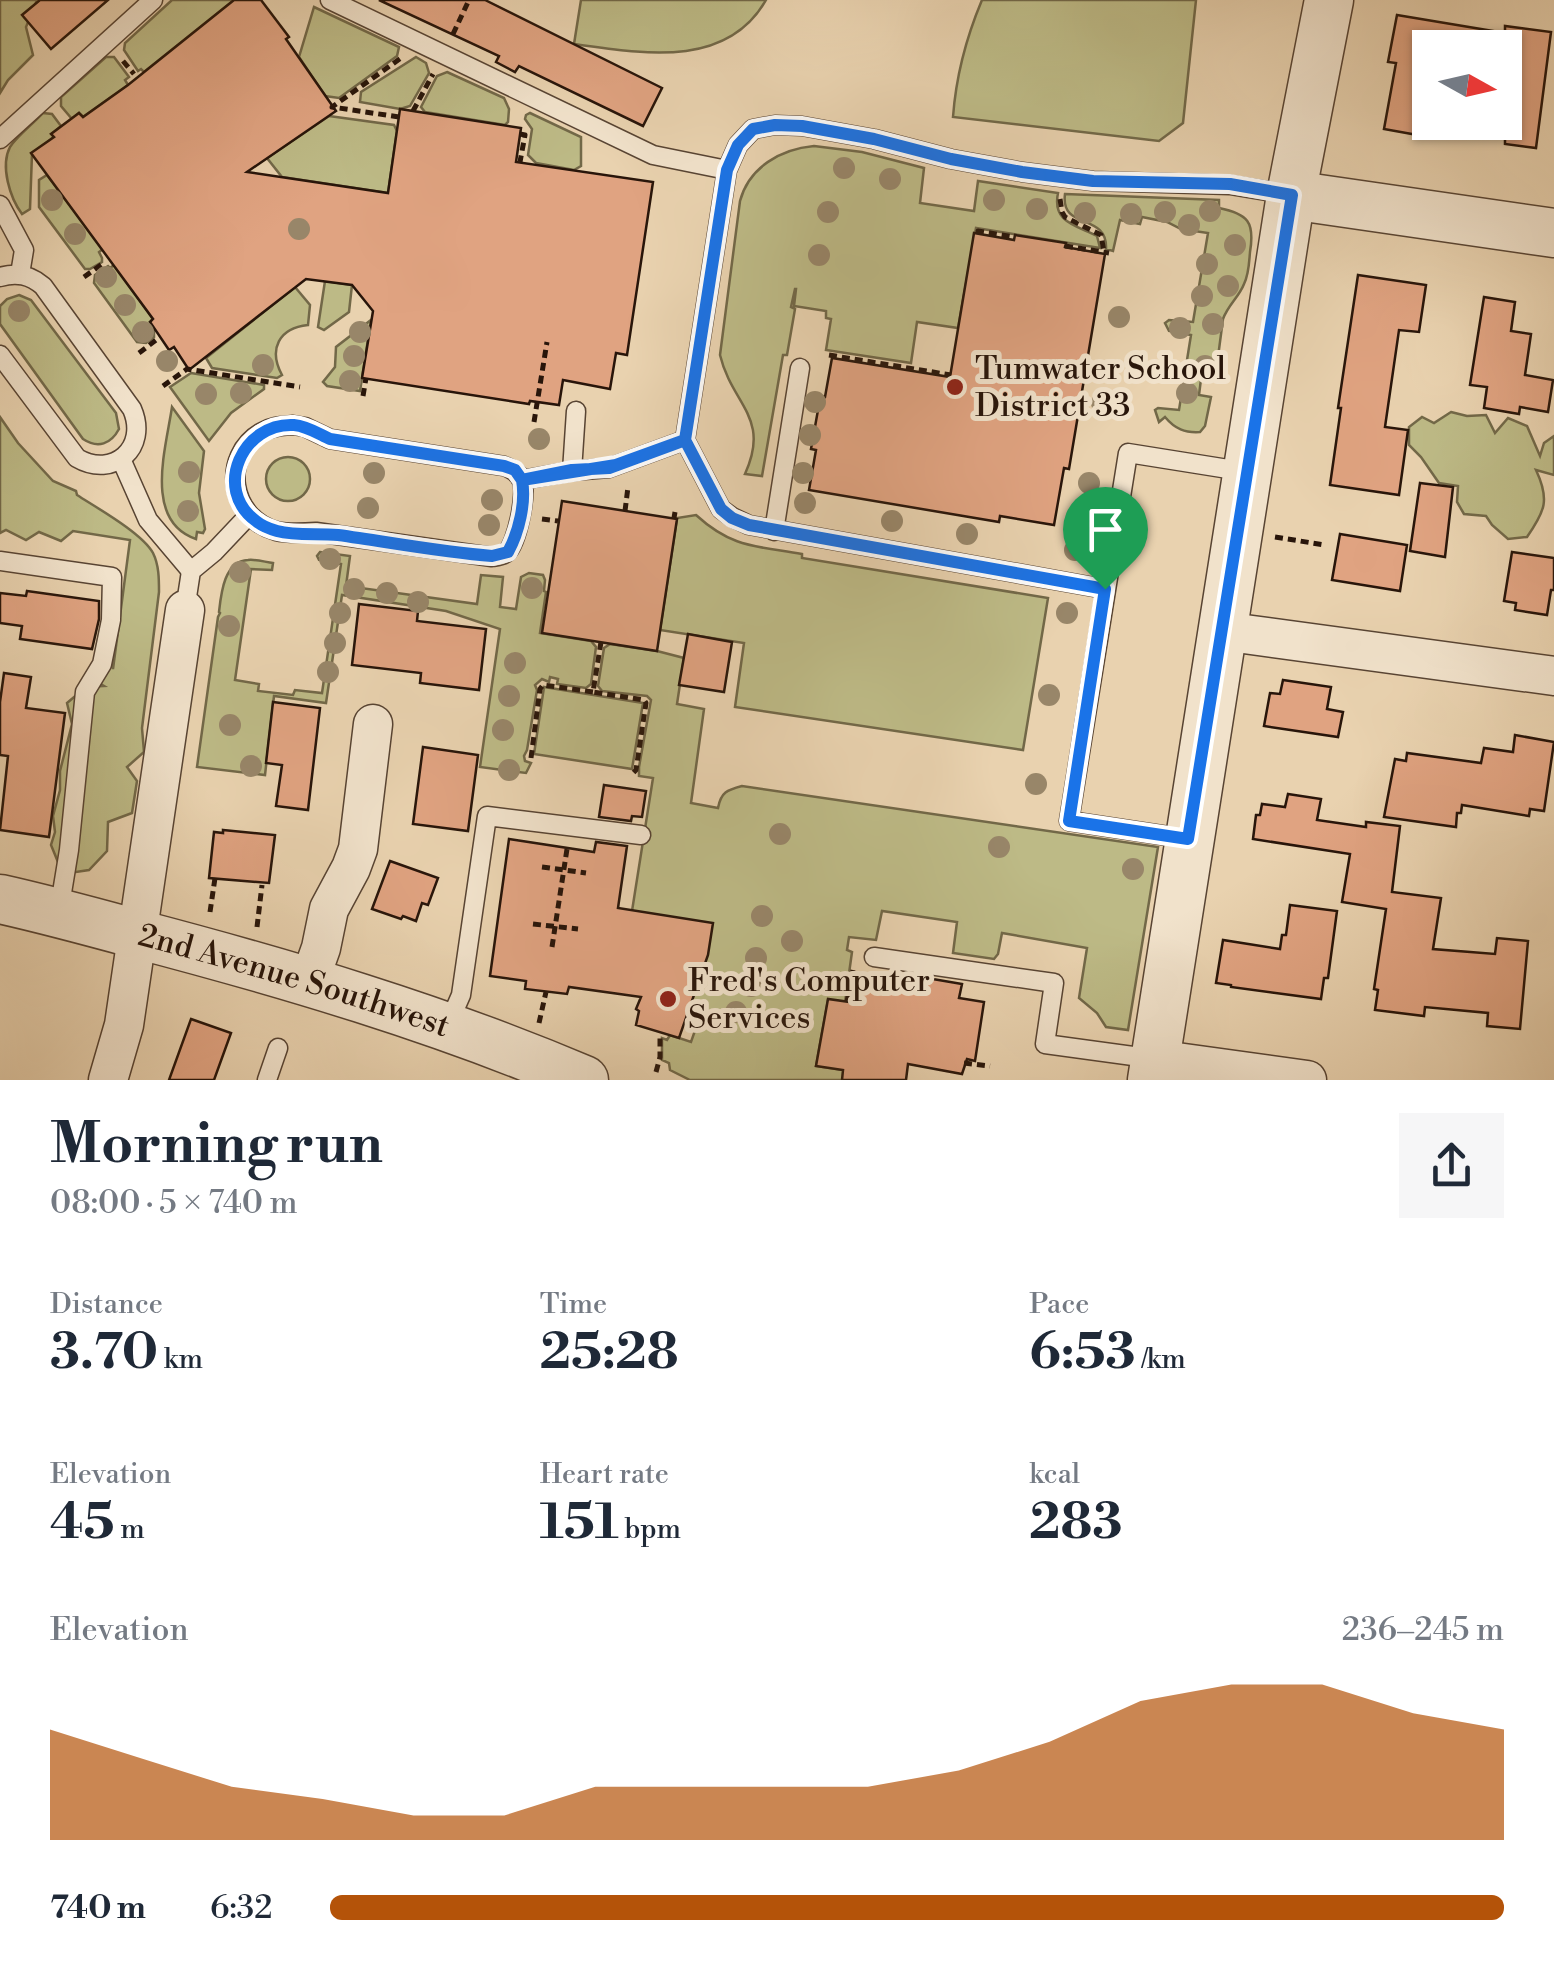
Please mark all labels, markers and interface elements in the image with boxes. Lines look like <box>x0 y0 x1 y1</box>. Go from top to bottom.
north arrow <box>1412 30 1522 140</box>
map controls <box>1412 30 1522 140</box>
place label: Tumwater School District 33 <box>975 349 1226 426</box>
marker: Tumwater School District 33 <box>944 376 966 398</box>
pin <box>1063 487 1148 590</box>
icon: arrive <box>1078 502 1133 557</box>
street label: 2nd Avenue Southwest <box>134 915 455 1046</box>
place label: Fred's Computer Services <box>688 961 930 1038</box>
marker: Fred's Computer Services <box>657 988 679 1010</box>
text: Morning run <box>50 1111 383 1180</box>
button: share <box>1399 1113 1504 1218</box>
text: 08:00 · 5 × 740 m <box>50 1183 298 1223</box>
text: Distance <box>50 1287 163 1322</box>
text: Time <box>540 1287 607 1322</box>
text: Pace <box>1029 1287 1089 1322</box>
text: 3.70 <box>50 1322 158 1384</box>
text: 25:28 <box>540 1322 679 1384</box>
text: 6:53 <box>1029 1322 1136 1384</box>
text: km <box>158 1342 203 1377</box>
text: /km <box>1136 1342 1186 1377</box>
text: Elevation <box>50 1457 171 1492</box>
text: Heart rate <box>540 1457 669 1492</box>
text: kcal <box>1029 1457 1080 1492</box>
text: 45 <box>50 1492 115 1554</box>
text: 151 <box>540 1492 619 1554</box>
text: 283 <box>1029 1492 1123 1554</box>
text: m <box>115 1512 145 1547</box>
text: bpm <box>619 1512 681 1547</box>
text: Elevation <box>50 1610 189 1650</box>
text: 236–245 m <box>1342 1610 1504 1650</box>
text: 740 m <box>50 1888 146 1928</box>
text: 6:32 <box>210 1888 273 1928</box>

